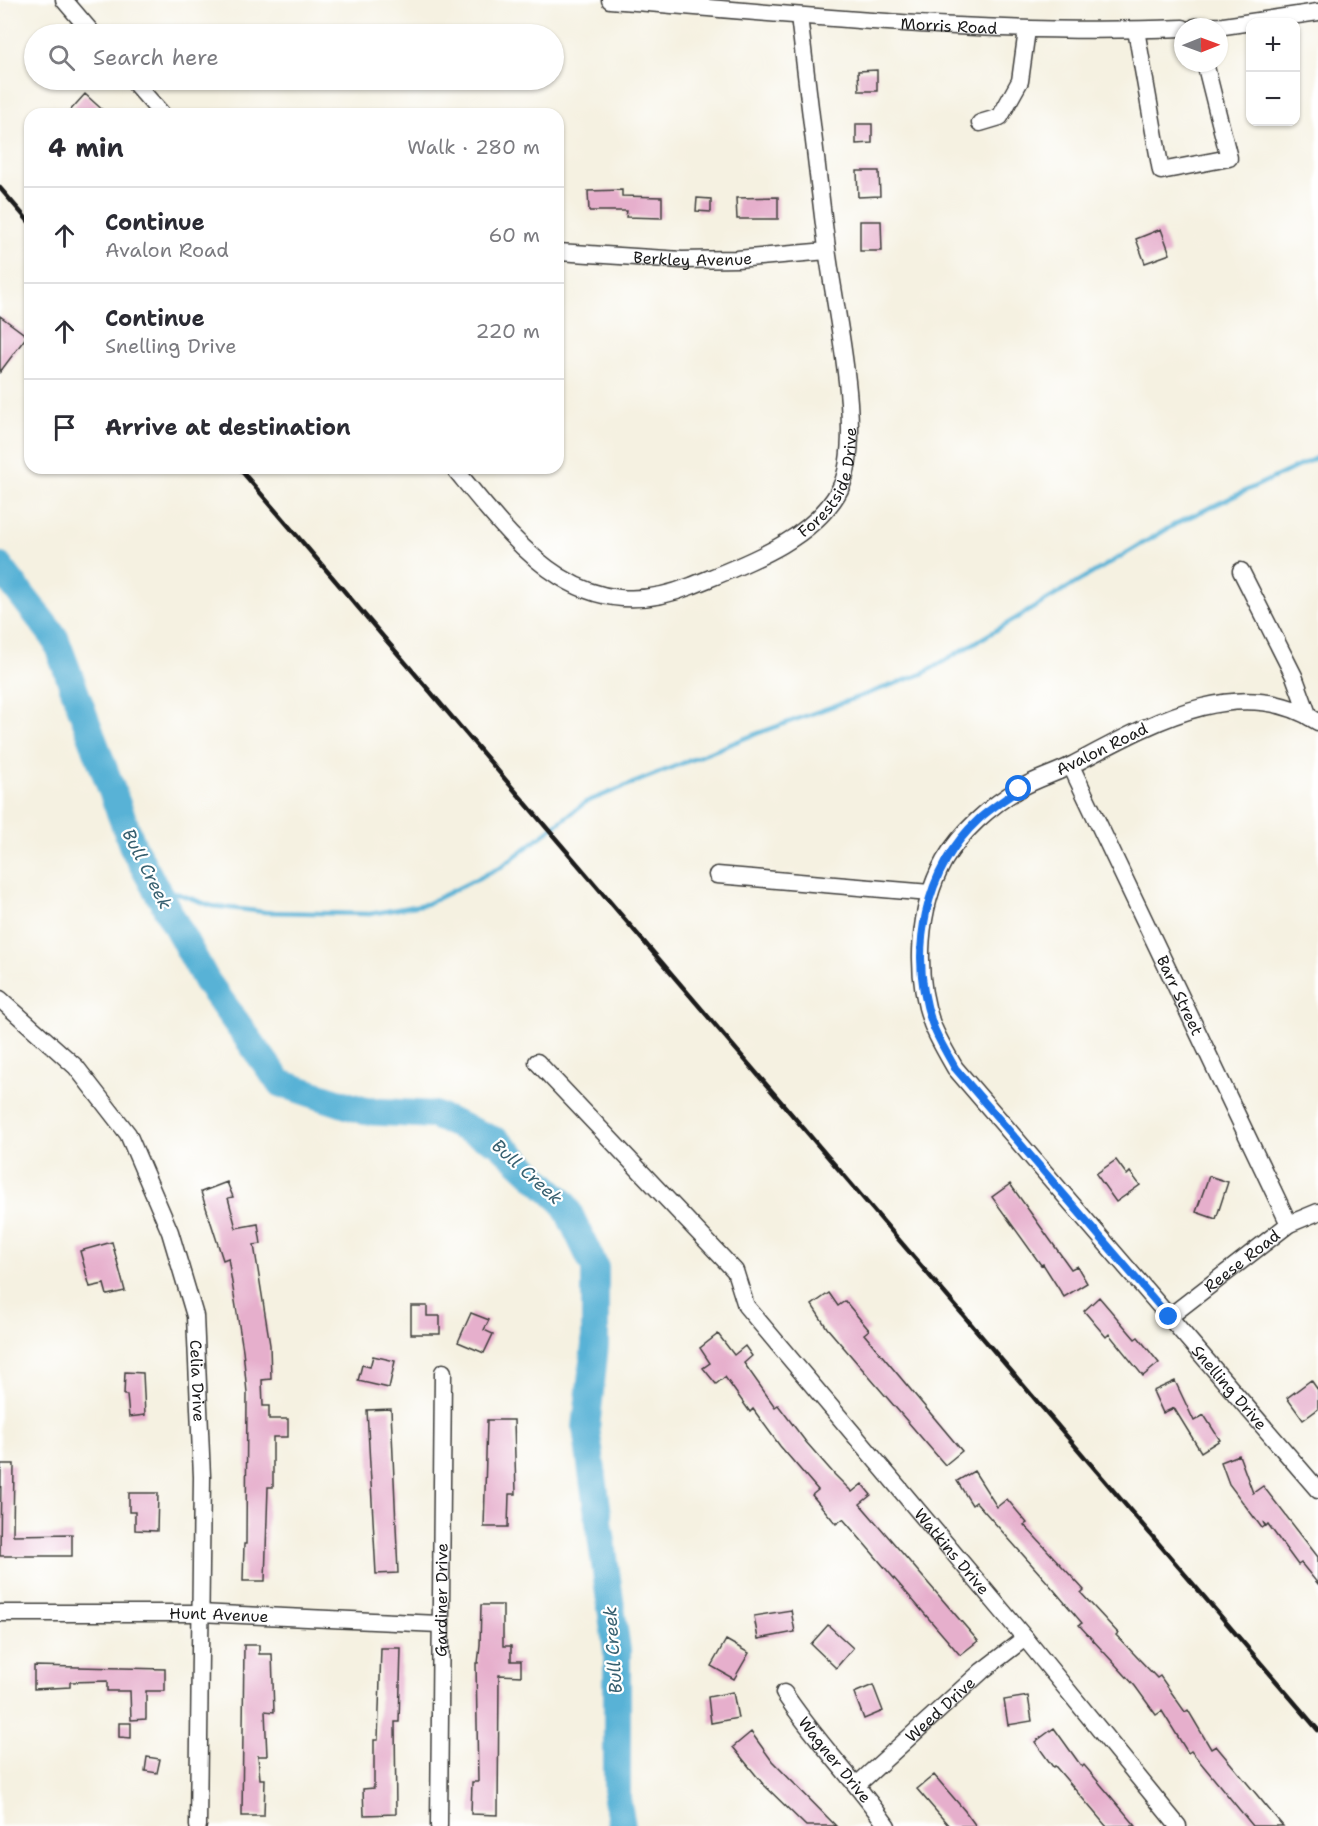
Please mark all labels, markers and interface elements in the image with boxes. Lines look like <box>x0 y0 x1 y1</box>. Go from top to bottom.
street label: Morris Road <box>900 12 998 38</box>
north arrow <box>1174 18 1228 72</box>
map controls <box>1246 18 1300 126</box>
button: + <box>1246 18 1300 72</box>
search box <box>24 24 564 90</box>
icon: search <box>45 41 78 74</box>
text: Search here <box>93 43 219 72</box>
button: − <box>1246 72 1300 126</box>
text: 4 min <box>48 130 124 165</box>
text: Walk · 280 m <box>407 134 540 160</box>
text: Continue <box>105 208 205 237</box>
icon: ahead <box>48 219 81 252</box>
text: 60 m <box>488 222 540 248</box>
text: Avalon Road <box>105 237 229 263</box>
street label: Berkley Avenue <box>633 246 753 271</box>
text: Continue <box>105 304 205 333</box>
icon: ahead <box>48 315 81 348</box>
text: 220 m <box>476 318 540 344</box>
text: Snelling Drive <box>105 333 237 359</box>
icon: arrive <box>48 411 81 444</box>
text: Arrive at destination <box>105 413 351 442</box>
street label: Forestside Drive <box>793 427 861 542</box>
street label: Avalon Road <box>1053 718 1151 780</box>
route start <box>1005 775 1031 801</box>
water label: Bull Creek <box>116 825 178 914</box>
street label: Barr Street <box>1152 952 1208 1039</box>
water label: Bull Creek <box>486 1134 568 1211</box>
street label: Reese Road <box>1199 1225 1284 1297</box>
route end <box>1155 1303 1181 1329</box>
street label: Celia Drive <box>186 1339 210 1422</box>
street label: Snelling Drive <box>1187 1340 1272 1434</box>
street label: Watkins Drive <box>910 1504 995 1599</box>
street label: Gardiner Drive <box>430 1543 452 1657</box>
street label: Hunt Avenue <box>169 1603 269 1627</box>
water label: Bull Creek <box>598 1605 628 1694</box>
street label: Weed Drive <box>901 1672 979 1746</box>
street label: Wagner Drive <box>794 1712 876 1807</box>

